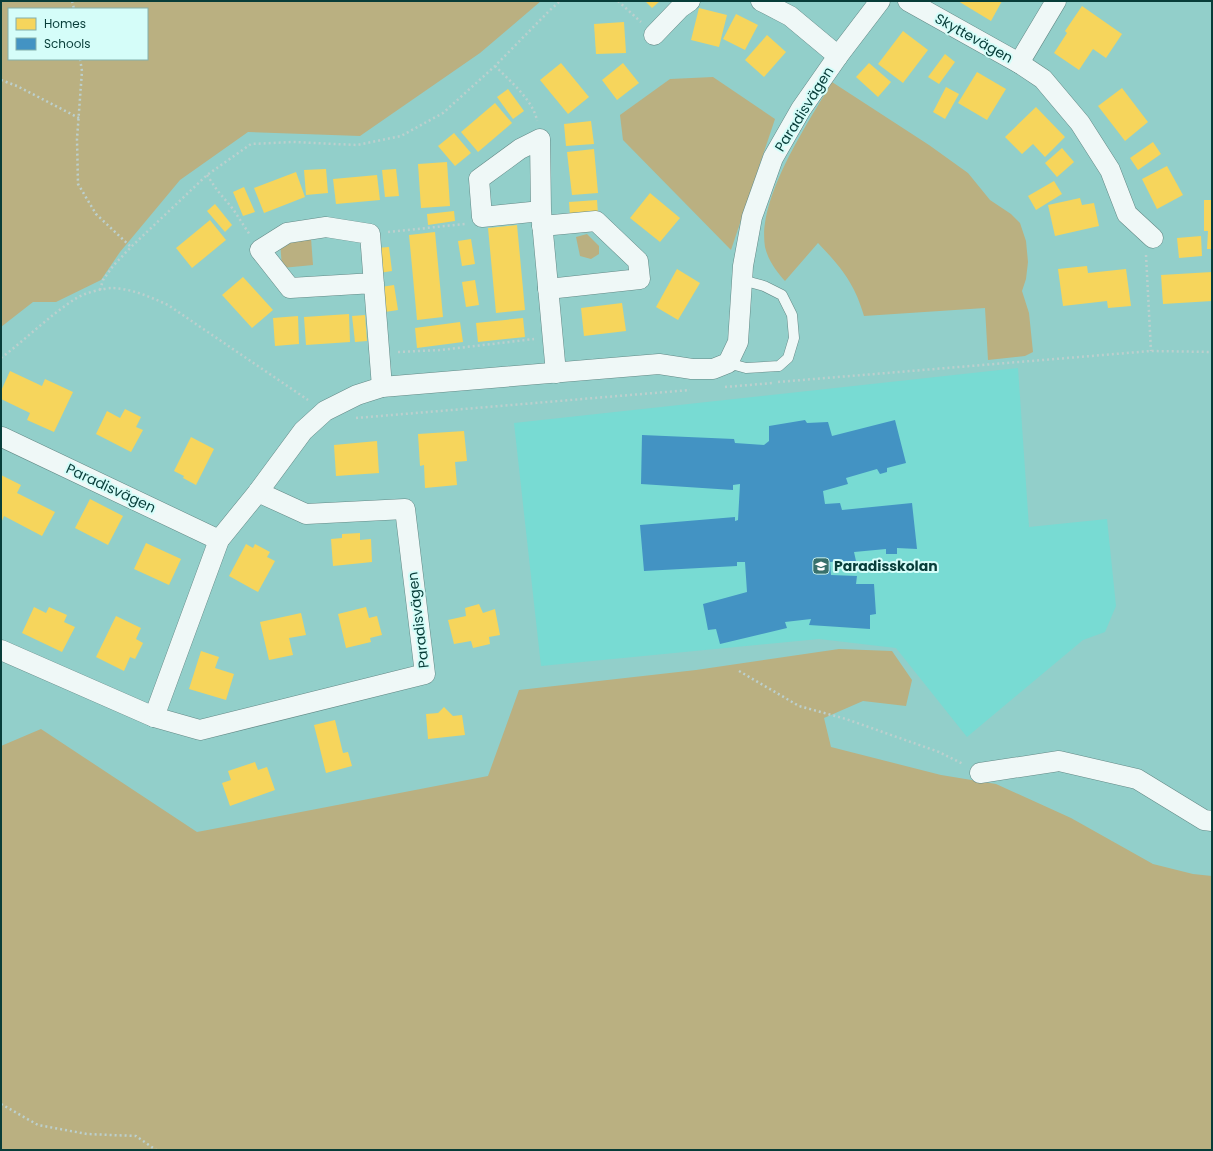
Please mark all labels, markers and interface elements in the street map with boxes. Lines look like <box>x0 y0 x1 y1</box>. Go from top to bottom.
legend <box>8 8 148 60</box>
street label: Skyttevägen <box>931 8 1017 68</box>
text: Homes <box>44 15 86 32</box>
text: Schools <box>44 35 91 52</box>
street label: Paradisvägen <box>770 63 838 155</box>
street label: Paradisvägen <box>63 458 159 518</box>
school or university icon: Paradisskolan <box>811 556 831 576</box>
place label: Paradisskolan <box>834 556 938 576</box>
street label: Paradisvägen <box>402 571 434 669</box>

